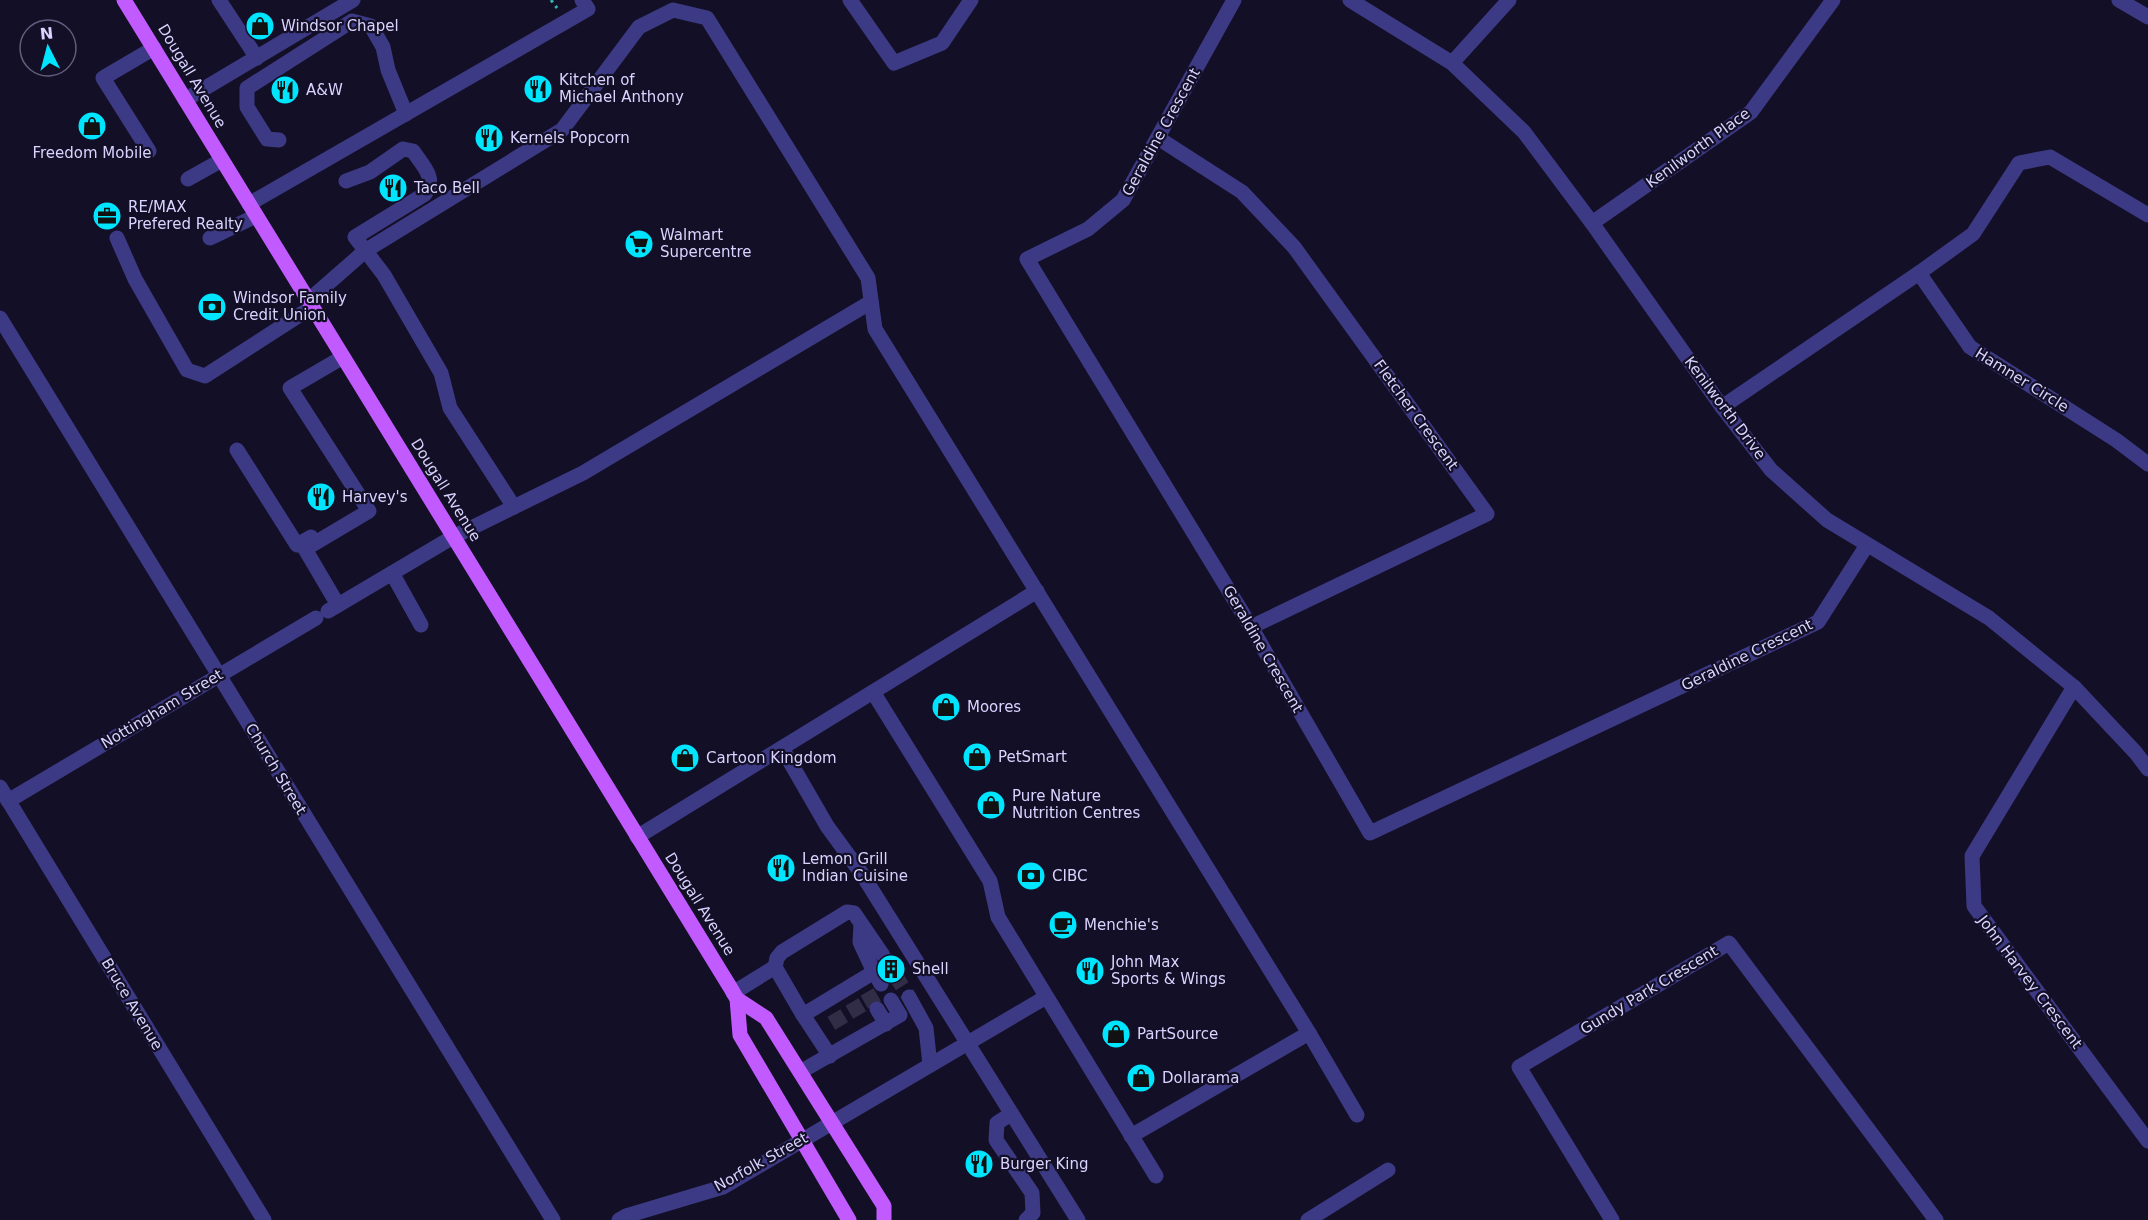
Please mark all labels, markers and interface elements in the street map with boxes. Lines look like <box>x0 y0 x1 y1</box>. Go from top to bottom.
shop icon: Windsor Chapel <box>244 10 276 42</box>
place label: Windsor Chapel <box>281 17 399 35</box>
north arrow <box>18 18 78 78</box>
street label: Dougall Avenue <box>154 21 230 131</box>
text: N <box>39 23 54 44</box>
street label: Geraldine Crescent <box>1118 65 1204 199</box>
place label: Kitchen of Michael Anthony <box>559 71 684 106</box>
restaurant icon: Kitchen of Michael Anthony <box>522 73 554 105</box>
restaurant icon: A&W <box>269 74 301 106</box>
place label: A&W <box>306 81 343 99</box>
street label: Kenilworth Place <box>1643 104 1753 192</box>
shop icon: Freedom Mobile <box>76 110 108 142</box>
restaurant icon: Kernels Popcorn <box>473 122 505 154</box>
place label: Kernels Popcorn <box>510 129 630 147</box>
place label: Freedom Mobile <box>32 144 152 162</box>
restaurant icon: Taco Bell <box>377 172 409 204</box>
place label: Taco Bell <box>413 179 480 197</box>
place label: RE/MAX Prefered Realty <box>128 198 243 233</box>
office icon: RE/MAX Prefered Realty <box>91 200 123 232</box>
place label: Walmart Supercentre <box>660 226 752 261</box>
supermarket icon: Walmart Supercentre <box>623 228 655 260</box>
place label: Windsor Family Credit Union <box>233 289 347 324</box>
bank icon: Windsor Family Credit Union <box>196 291 228 323</box>
street label: Hamner Circle <box>1972 344 2072 416</box>
street label: Kenilworth Drive <box>1681 353 1769 463</box>
street label: Fletcher Crescent <box>1370 356 1462 474</box>
street label: Dougall Avenue <box>407 435 485 545</box>
restaurant icon: Harvey's <box>305 481 337 513</box>
place label: Harvey's <box>342 488 408 506</box>
street label: Geraldine Crescent <box>1219 582 1307 716</box>
street label: Geraldine Crescent <box>1678 615 1816 695</box>
street label: Nottingham Street <box>98 665 226 753</box>
shop icon: Moores <box>930 691 962 723</box>
place label: Moores <box>967 698 1021 716</box>
street label: Church Street <box>242 720 310 818</box>
shop icon: PetSmart <box>961 741 993 773</box>
shop icon: Cartoon Kingdom <box>669 742 701 774</box>
place label: PetSmart <box>998 748 1067 766</box>
place label: Cartoon Kingdom <box>706 749 837 767</box>
place label: Pure Nature Nutrition Centres <box>1012 787 1141 822</box>
shop icon: Pure Nature Nutrition Centres <box>975 789 1007 821</box>
street label: Dougall Avenue <box>661 849 739 959</box>
place label: Lemon Grill Indian Cuisine <box>802 850 908 885</box>
restaurant icon: Lemon Grill Indian Cuisine <box>765 852 797 884</box>
bank icon: CIBC <box>1015 860 1047 892</box>
place label: CIBC <box>1052 867 1087 885</box>
cafe icon: Menchie's <box>1047 909 1079 941</box>
street label: John Harvey Crescent <box>1973 911 2086 1052</box>
place label: Menchie's <box>1084 916 1159 934</box>
street label: Gundy Park Crescent <box>1577 942 1721 1038</box>
building icon: Shell <box>875 953 907 985</box>
place label: John Max Sports & Wings <box>1110 953 1226 988</box>
street label: Bruce Avenue <box>98 955 166 1053</box>
restaurant icon: John Max Sports & Wings <box>1074 955 1106 987</box>
place label: Shell <box>912 960 949 978</box>
shop icon: PartSource <box>1100 1018 1132 1050</box>
place label: PartSource <box>1137 1025 1218 1043</box>
shop icon: Dollarama <box>1125 1062 1157 1094</box>
place label: Dollarama <box>1162 1069 1239 1087</box>
street label: Norfolk Street <box>711 1129 811 1195</box>
restaurant icon: Burger King <box>963 1148 995 1180</box>
place label: Burger King <box>1000 1155 1088 1173</box>

